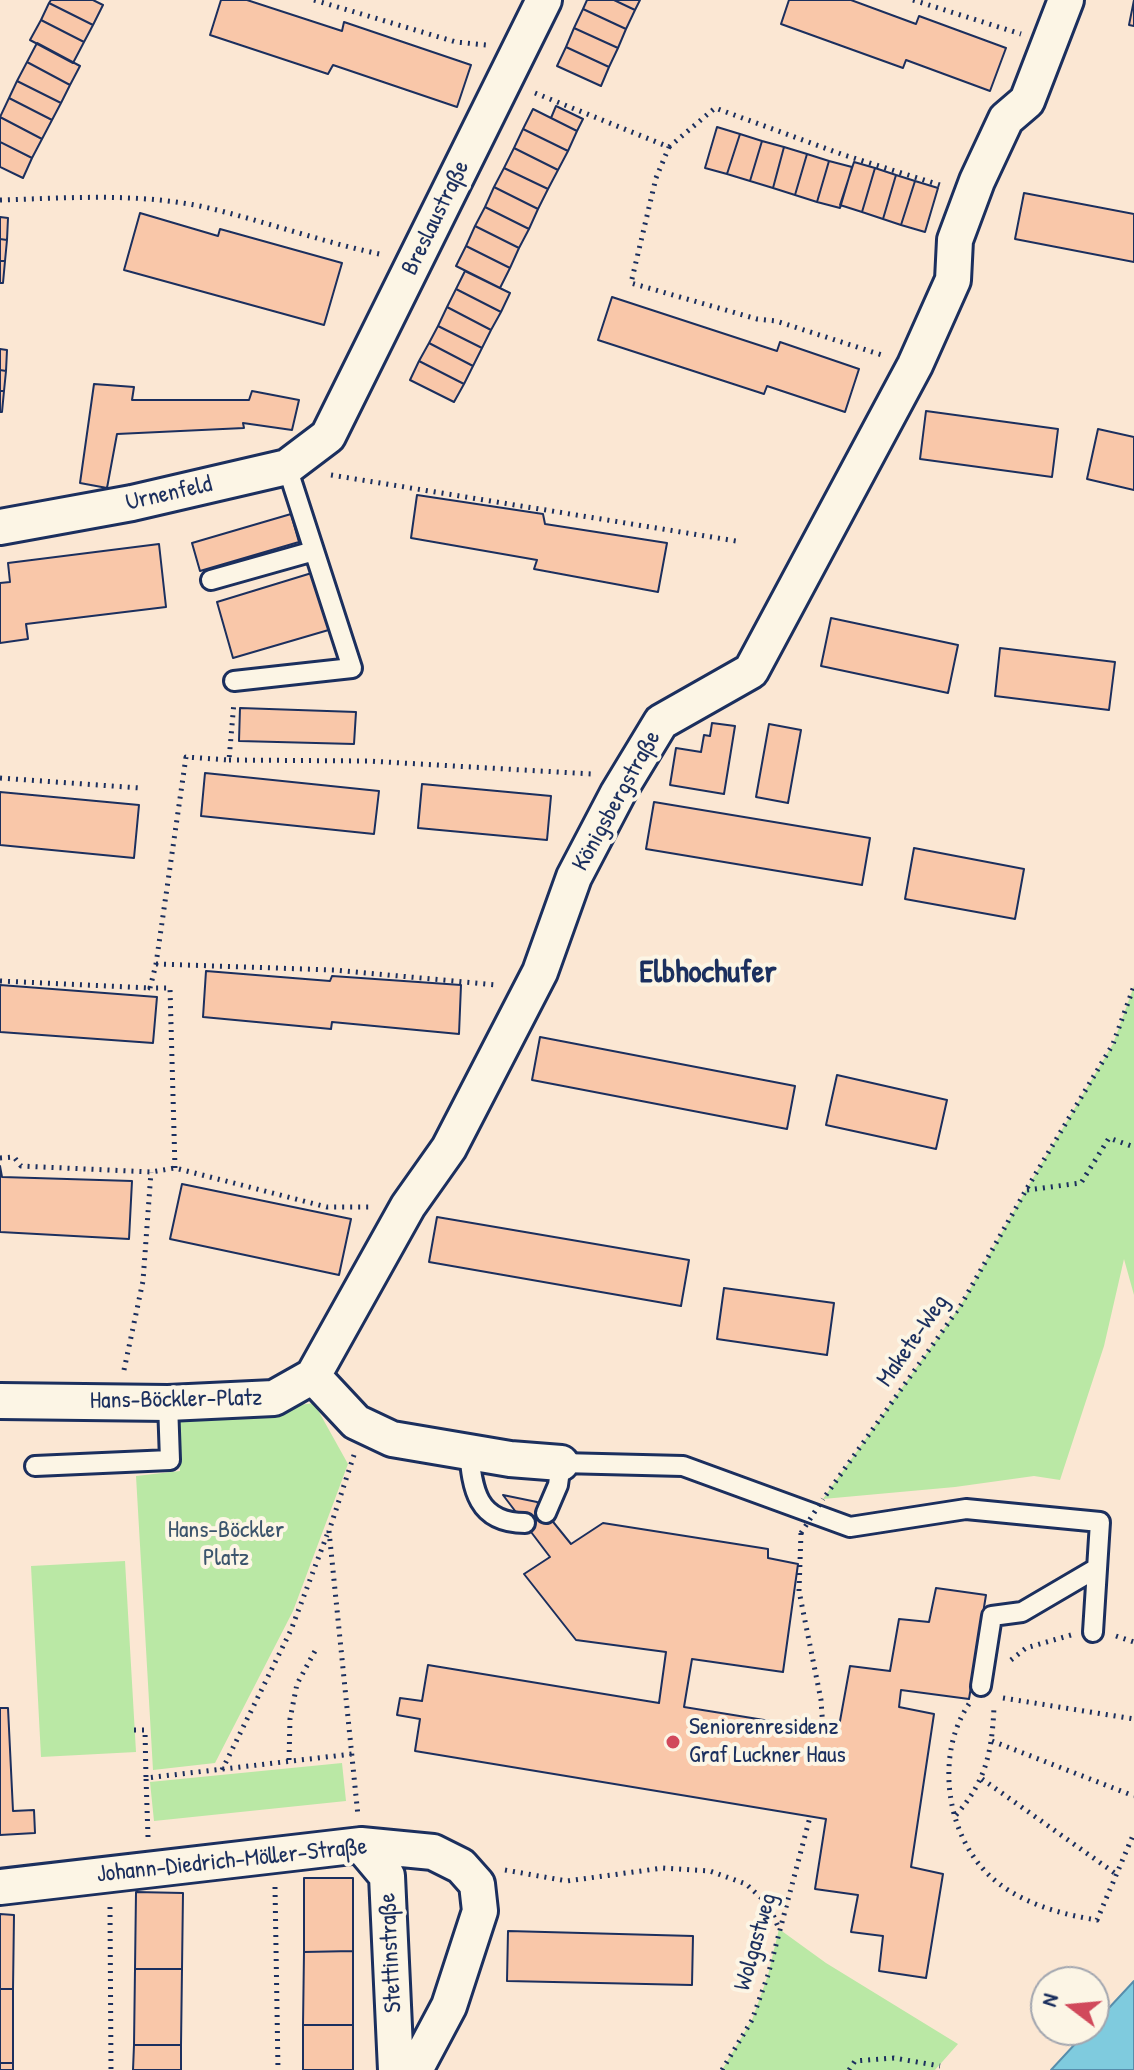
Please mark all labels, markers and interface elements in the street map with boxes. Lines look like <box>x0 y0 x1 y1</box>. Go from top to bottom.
street label: Breslaustraße <box>396 156 476 280</box>
street label: Urnenfeld <box>123 470 215 518</box>
street label: Königsbergstraße <box>567 726 667 876</box>
district label: Elbhochufer <box>639 954 777 992</box>
street label: Makete-Weg <box>871 1289 955 1393</box>
street label: Hans-Böckler-Platz <box>90 1384 262 1416</box>
park label: Hans-Böckler Platz <box>168 1517 284 1573</box>
place label: Seniorenresidenz Graf Luckner Haus <box>689 1714 846 1770</box>
marker: Seniorenresidenz Graf Luckner Haus <box>664 1733 682 1751</box>
street label: Johann-Diedrich-Möller-Straße <box>95 1832 369 1890</box>
street label: Wolgastweg <box>728 1890 784 1994</box>
street label: Stettinstraße <box>373 1892 409 2014</box>
north arrow <box>1030 1966 1110 2046</box>
text: N <box>1033 1990 1065 2010</box>

